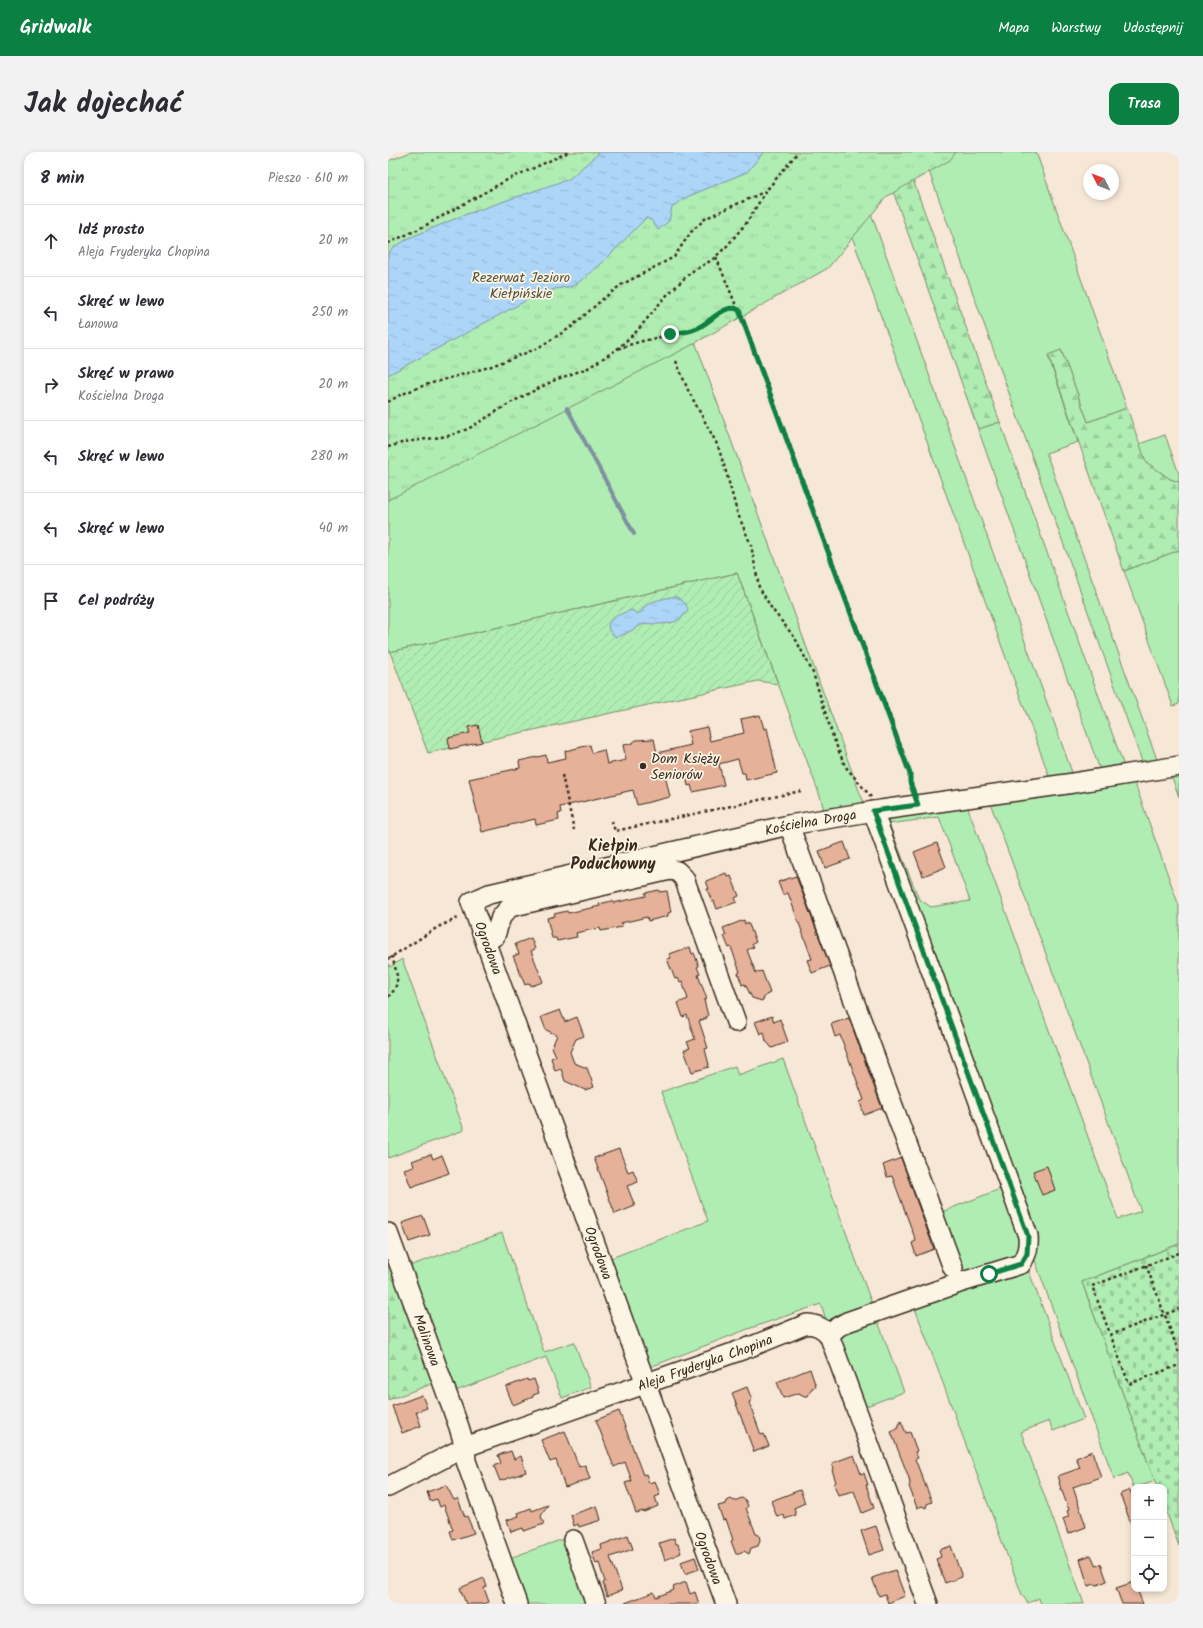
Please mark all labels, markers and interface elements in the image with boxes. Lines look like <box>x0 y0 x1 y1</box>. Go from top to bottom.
text: Gridwalk <box>20 13 91 43</box>
text: Mapa <box>998 17 1029 39</box>
text: Warstwy <box>1051 17 1101 39</box>
text: Udostępnij <box>1123 17 1183 39</box>
text: Jak dojechać <box>24 82 183 127</box>
button: Trasa <box>1109 83 1179 125</box>
north arrow <box>1083 164 1119 200</box>
text: 8 min <box>40 165 84 192</box>
text: Pieszo · 610 m <box>268 168 348 189</box>
text: Idź prosto <box>78 218 144 242</box>
icon: ahead <box>40 230 62 252</box>
text: 20 m <box>318 230 348 251</box>
text: Aleja Fryderyka Chopina <box>78 242 210 263</box>
park label: Rezerwat Jezioro Kiełpińskie <box>472 267 570 305</box>
text: Skręć w lewo <box>78 290 164 314</box>
icon: left <box>40 302 62 324</box>
text: 250 m <box>311 302 348 323</box>
text: Łanowa <box>78 314 118 335</box>
route end <box>661 325 679 343</box>
text: Skręć w prawo <box>78 362 174 386</box>
icon: right <box>40 374 62 396</box>
text: 20 m <box>318 374 348 395</box>
text: Kościelna Droga <box>78 386 164 407</box>
text: Skręć w lewo <box>78 445 164 469</box>
icon: left <box>40 446 62 468</box>
text: 280 m <box>311 446 348 467</box>
text: Skręć w lewo <box>78 517 164 541</box>
icon: left <box>40 518 62 540</box>
text: 40 m <box>319 518 348 539</box>
text: Cel podróży <box>78 589 154 613</box>
icon: arrive <box>40 590 62 612</box>
place label: Dom Księży Seniorów <box>651 748 720 786</box>
marker: Dom Księży Seniorów <box>638 761 648 771</box>
street label: Kościelna Droga <box>763 804 858 842</box>
district label: Kiełpin Poduchowny <box>570 834 656 877</box>
street label: Ogrodowa <box>468 918 508 978</box>
street label: Ogrodowa <box>578 1223 618 1283</box>
route start <box>980 1265 998 1283</box>
street label: Malinowa <box>407 1311 446 1370</box>
street label: Aleja Fryderyka Chopina <box>634 1329 776 1398</box>
map controls <box>1131 1484 1167 1592</box>
button: + <box>1131 1484 1167 1520</box>
button: − <box>1131 1520 1167 1556</box>
street label: Ogrodowa <box>688 1528 728 1588</box>
button: locate <box>1131 1556 1167 1592</box>

